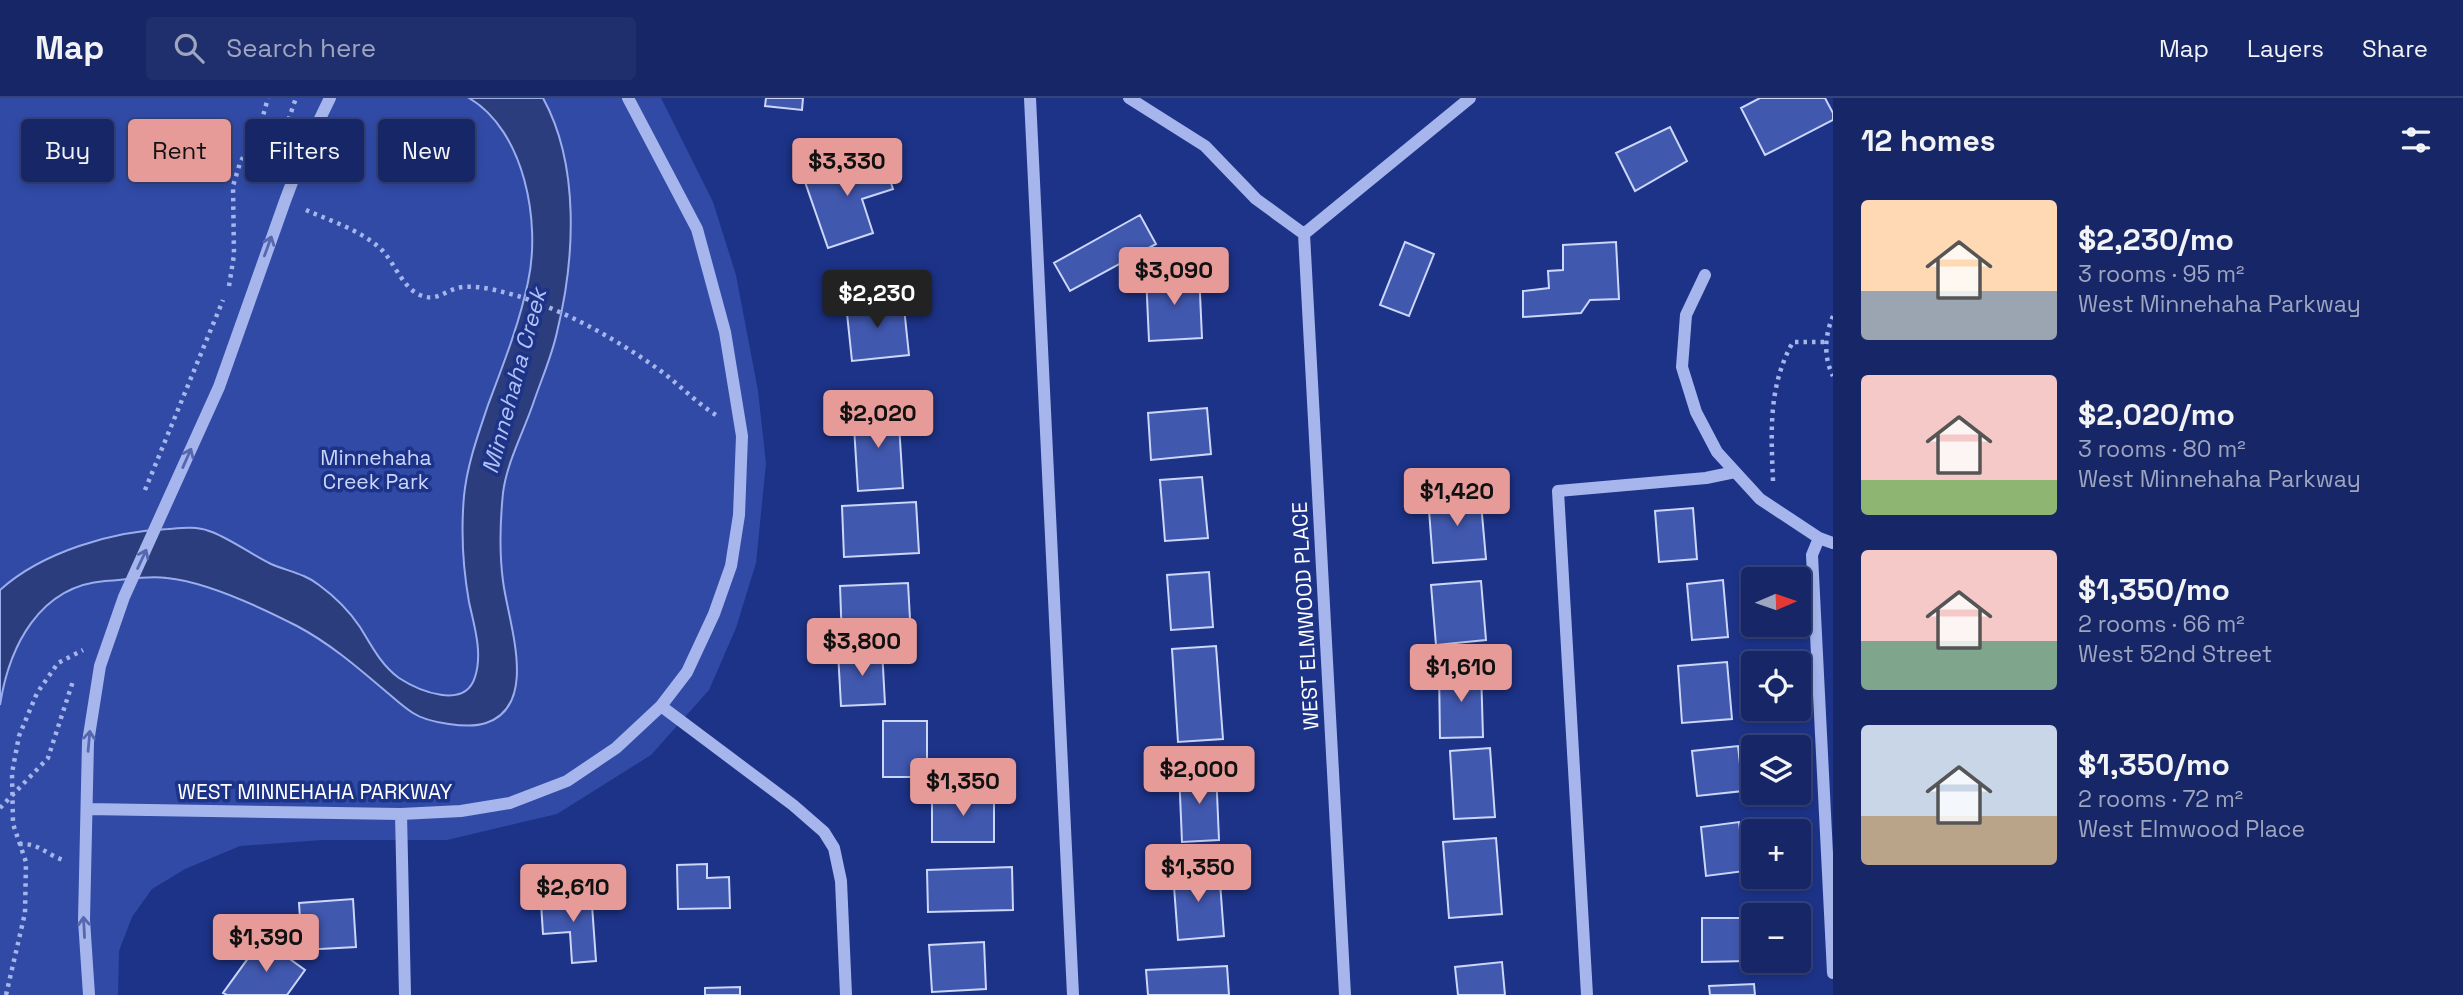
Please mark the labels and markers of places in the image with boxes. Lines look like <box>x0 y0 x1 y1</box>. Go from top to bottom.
pin: $3,330 <box>790 139 904 198</box>
pin: $3,090 <box>1117 248 1231 307</box>
pin: $2,230 <box>820 271 934 330</box>
pin: $2,020 <box>821 390 935 450</box>
pin: $1,420 <box>1400 468 1514 528</box>
pin: $3,800 <box>805 618 919 678</box>
pin: $1,610 <box>1404 644 1518 704</box>
pin: $2,000 <box>1142 746 1256 806</box>
pin: $1,350 <box>906 758 1020 818</box>
pin: $1,350 <box>1141 844 1255 904</box>
pin: $2,610 <box>516 864 630 924</box>
pin: $1,390 <box>209 914 323 974</box>

